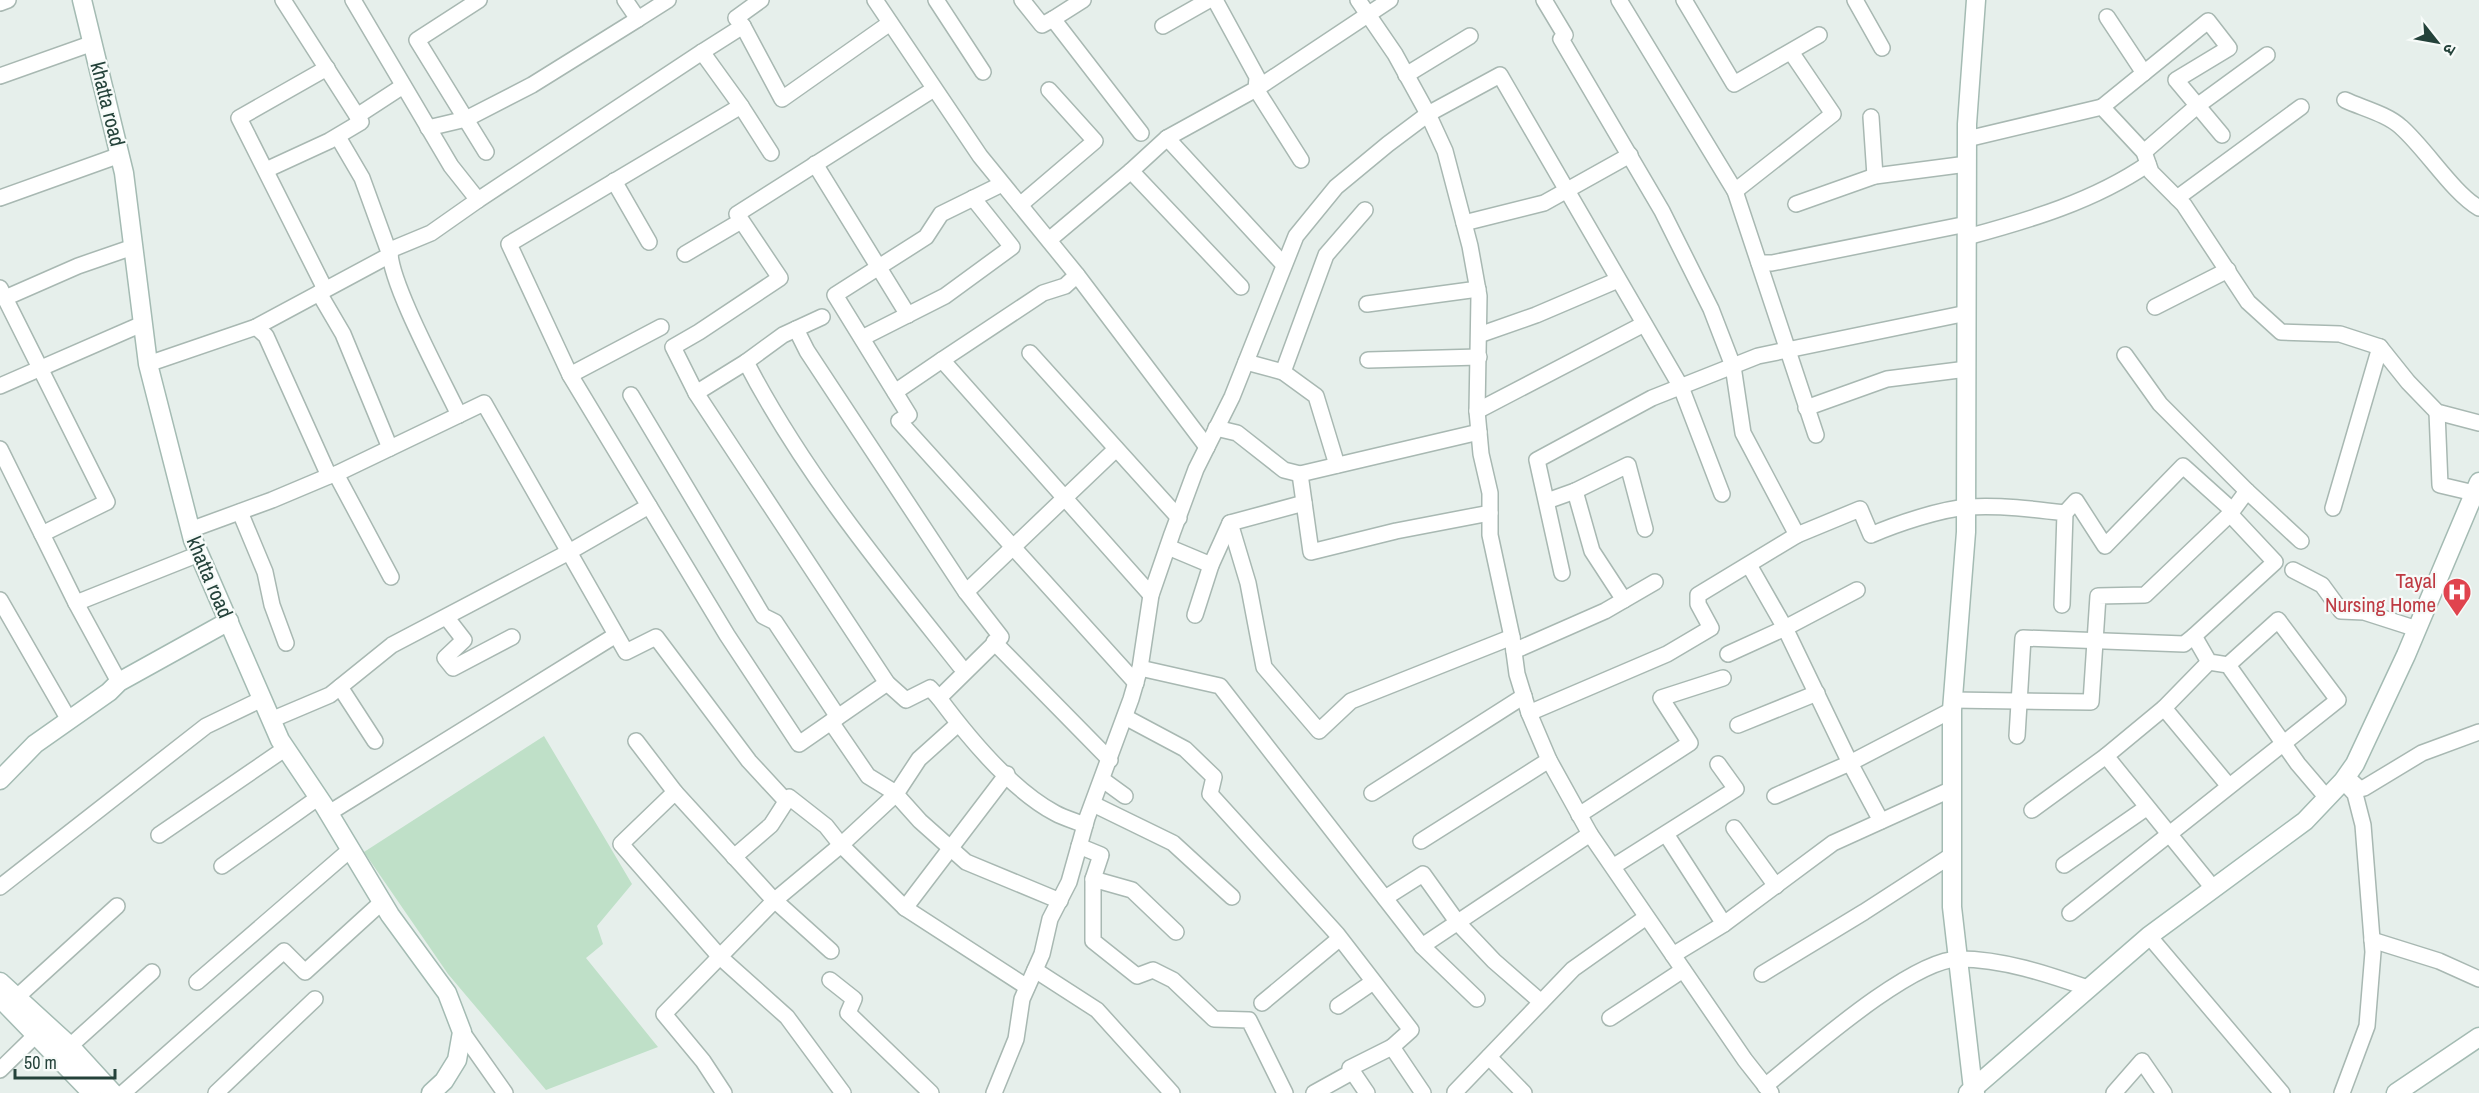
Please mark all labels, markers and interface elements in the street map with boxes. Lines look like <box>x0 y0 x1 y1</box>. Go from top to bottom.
north arrow <box>2407 12 2467 72</box>
text: उ <box>2438 40 2462 60</box>
street label: khatta road <box>84 59 132 149</box>
street label: khatta road <box>180 532 240 622</box>
place label: Tayal Nursing Home <box>2325 566 2436 619</box>
hospital icon: Tayal Nursing Home <box>2441 576 2473 618</box>
scale bar <box>15 1042 116 1080</box>
text: 50 m <box>24 1050 57 1075</box>

